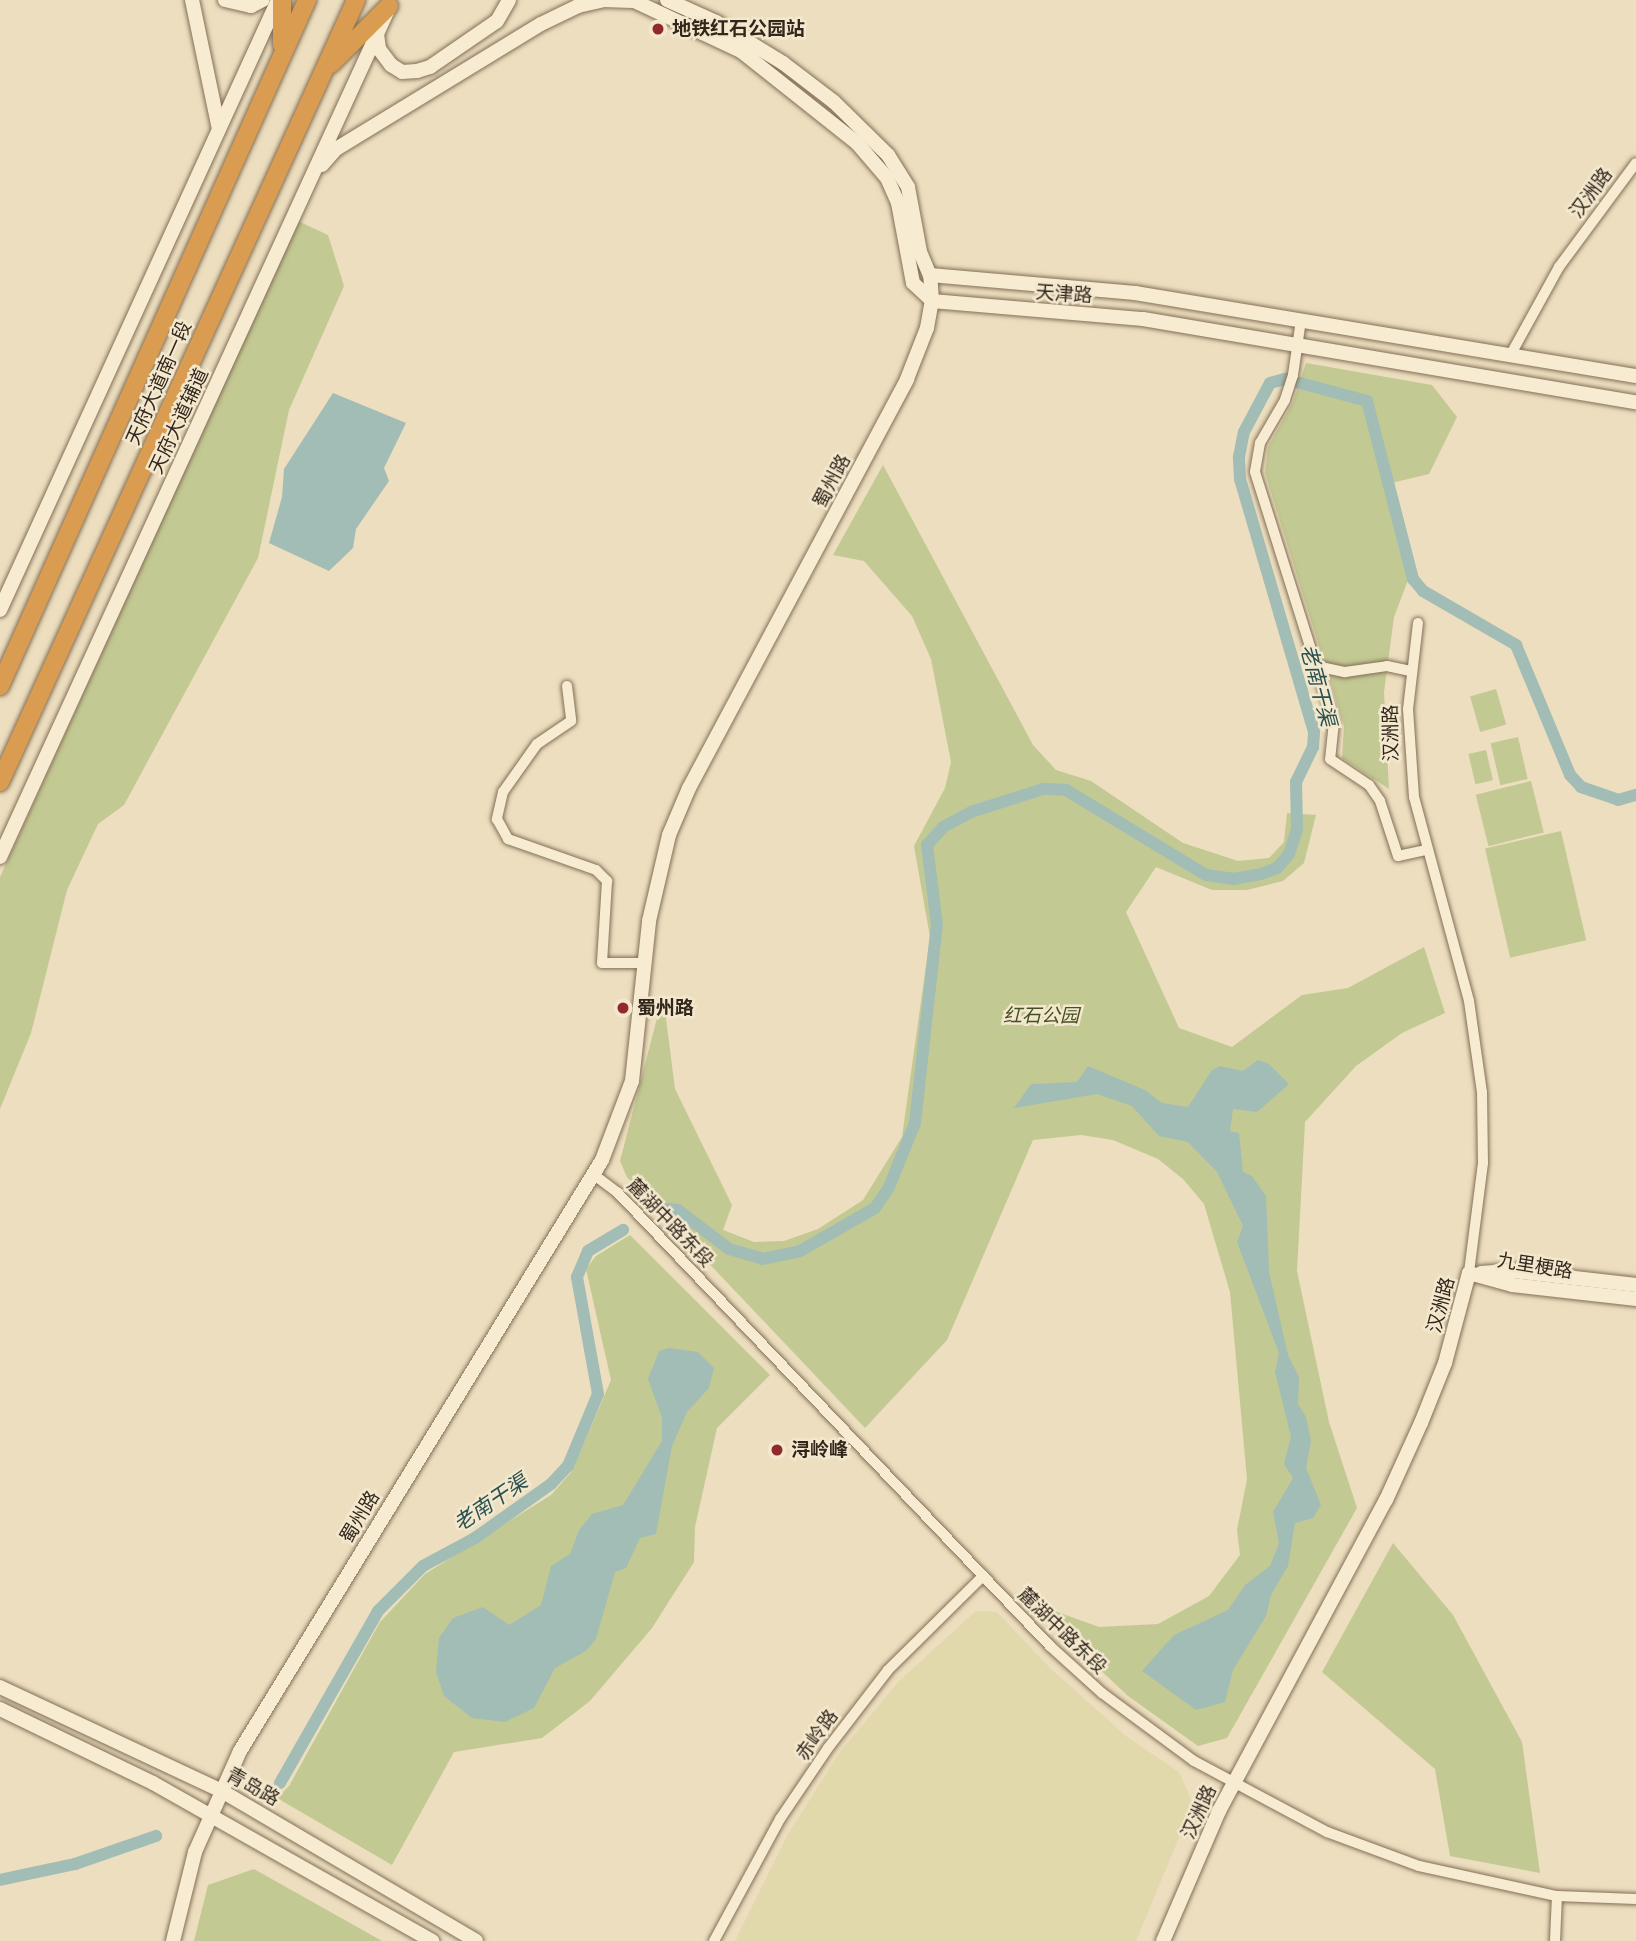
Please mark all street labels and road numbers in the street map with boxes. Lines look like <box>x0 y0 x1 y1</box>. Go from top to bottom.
street label: 汉洲路 <box>1565 163 1617 223</box>
street label: 天津路 <box>1035 281 1093 307</box>
street label: 天府大道南一段 <box>122 318 196 448</box>
street label: 天府大道辅道 <box>145 365 213 477</box>
street label: 蜀州路 <box>809 450 855 512</box>
street label: 汉洲路 <box>1379 704 1403 762</box>
street label: 麓湖中路东段 <box>622 1174 718 1272</box>
street label: 九里梗路 <box>1496 1249 1574 1283</box>
street label: 汉洲路 <box>1423 1275 1459 1335</box>
street label: 蜀州路 <box>336 1487 384 1547</box>
street label: 麓湖中路东段 <box>1013 1583 1111 1679</box>
street label: 赤岭路 <box>791 1705 843 1765</box>
street label: 青岛路 <box>223 1763 283 1811</box>
street label: 汉洲路 <box>1177 1781 1221 1843</box>

